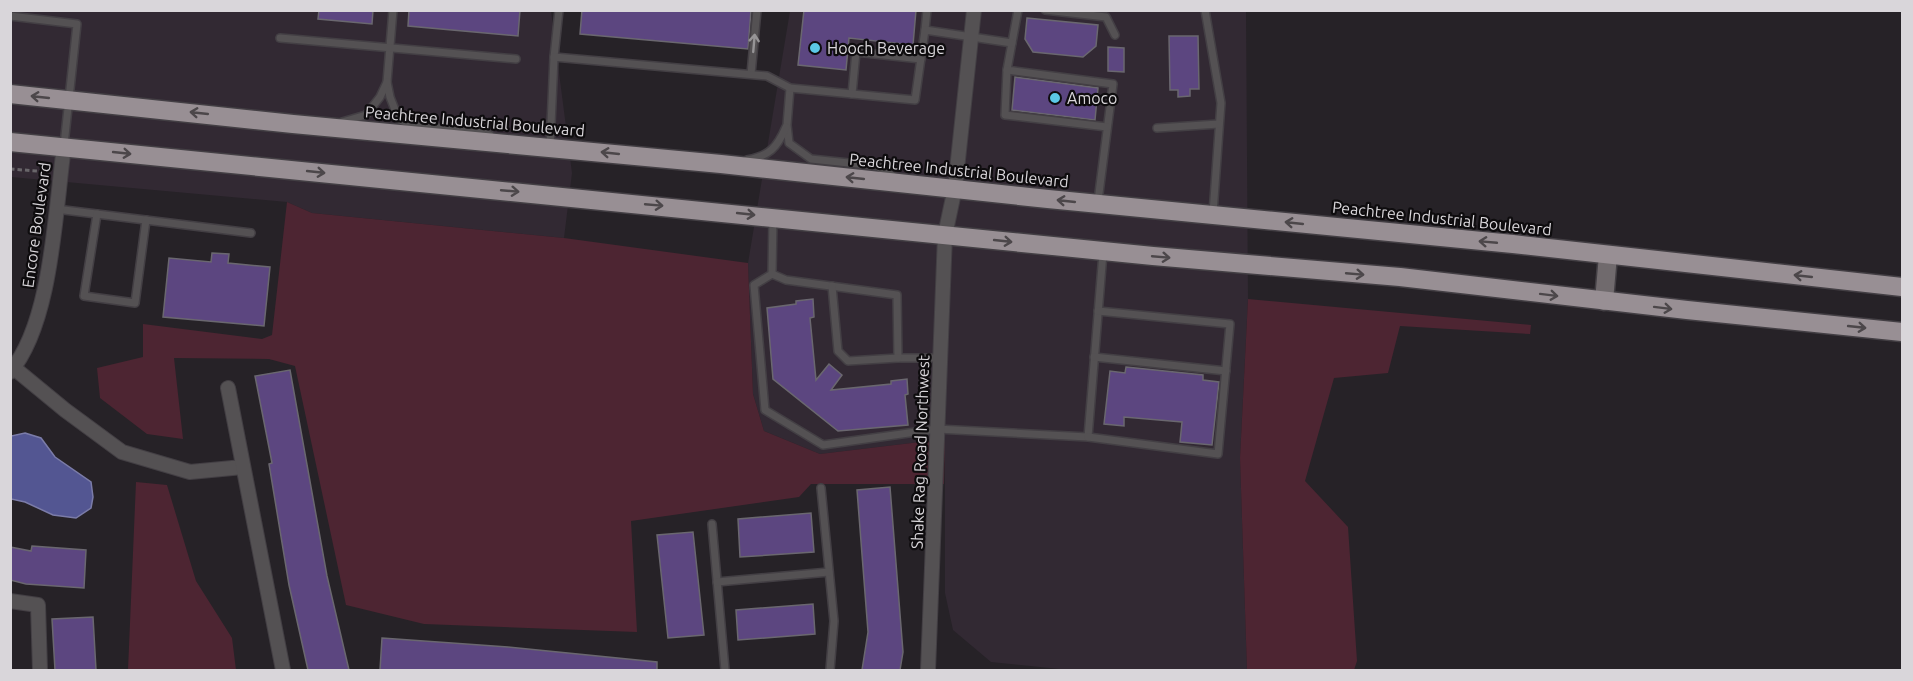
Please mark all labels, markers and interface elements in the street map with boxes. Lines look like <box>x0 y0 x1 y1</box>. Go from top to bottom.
one-way arrow <box>749 33 760 53</box>
place label: Hooch Beverage <box>827 39 945 57</box>
marker: Hooch Beverage <box>808 41 822 55</box>
place label: Amoco <box>1067 89 1117 107</box>
one-way arrow <box>30 91 50 102</box>
marker: Amoco <box>1048 91 1062 105</box>
street label: Peachtree Industrial Boulevard <box>364 102 586 140</box>
one-way arrow <box>190 107 209 118</box>
one-way arrow <box>601 147 620 158</box>
one-way arrow <box>112 148 132 159</box>
street label: Peachtree Industrial Boulevard <box>848 150 1070 190</box>
street label: Encore Boulevard <box>18 161 54 289</box>
one-way arrow <box>306 167 326 178</box>
one-way arrow <box>846 172 866 183</box>
one-way arrow <box>500 186 520 197</box>
one-way arrow <box>1056 195 1076 206</box>
street label: Peachtree Industrial Boulevard <box>1331 198 1553 238</box>
one-way arrow <box>644 200 664 211</box>
one-way arrow <box>736 209 756 220</box>
one-way arrow <box>1284 217 1304 228</box>
one-way arrow <box>993 236 1012 247</box>
one-way arrow <box>1478 236 1498 247</box>
one-way arrow <box>1151 252 1171 263</box>
one-way arrow <box>1345 268 1365 279</box>
one-way arrow <box>1793 271 1813 282</box>
one-way arrow <box>1539 289 1559 300</box>
one-way arrow <box>1652 302 1672 313</box>
one-way arrow <box>1846 322 1866 333</box>
street label: Shake Rag Road Northwest <box>908 354 932 549</box>

